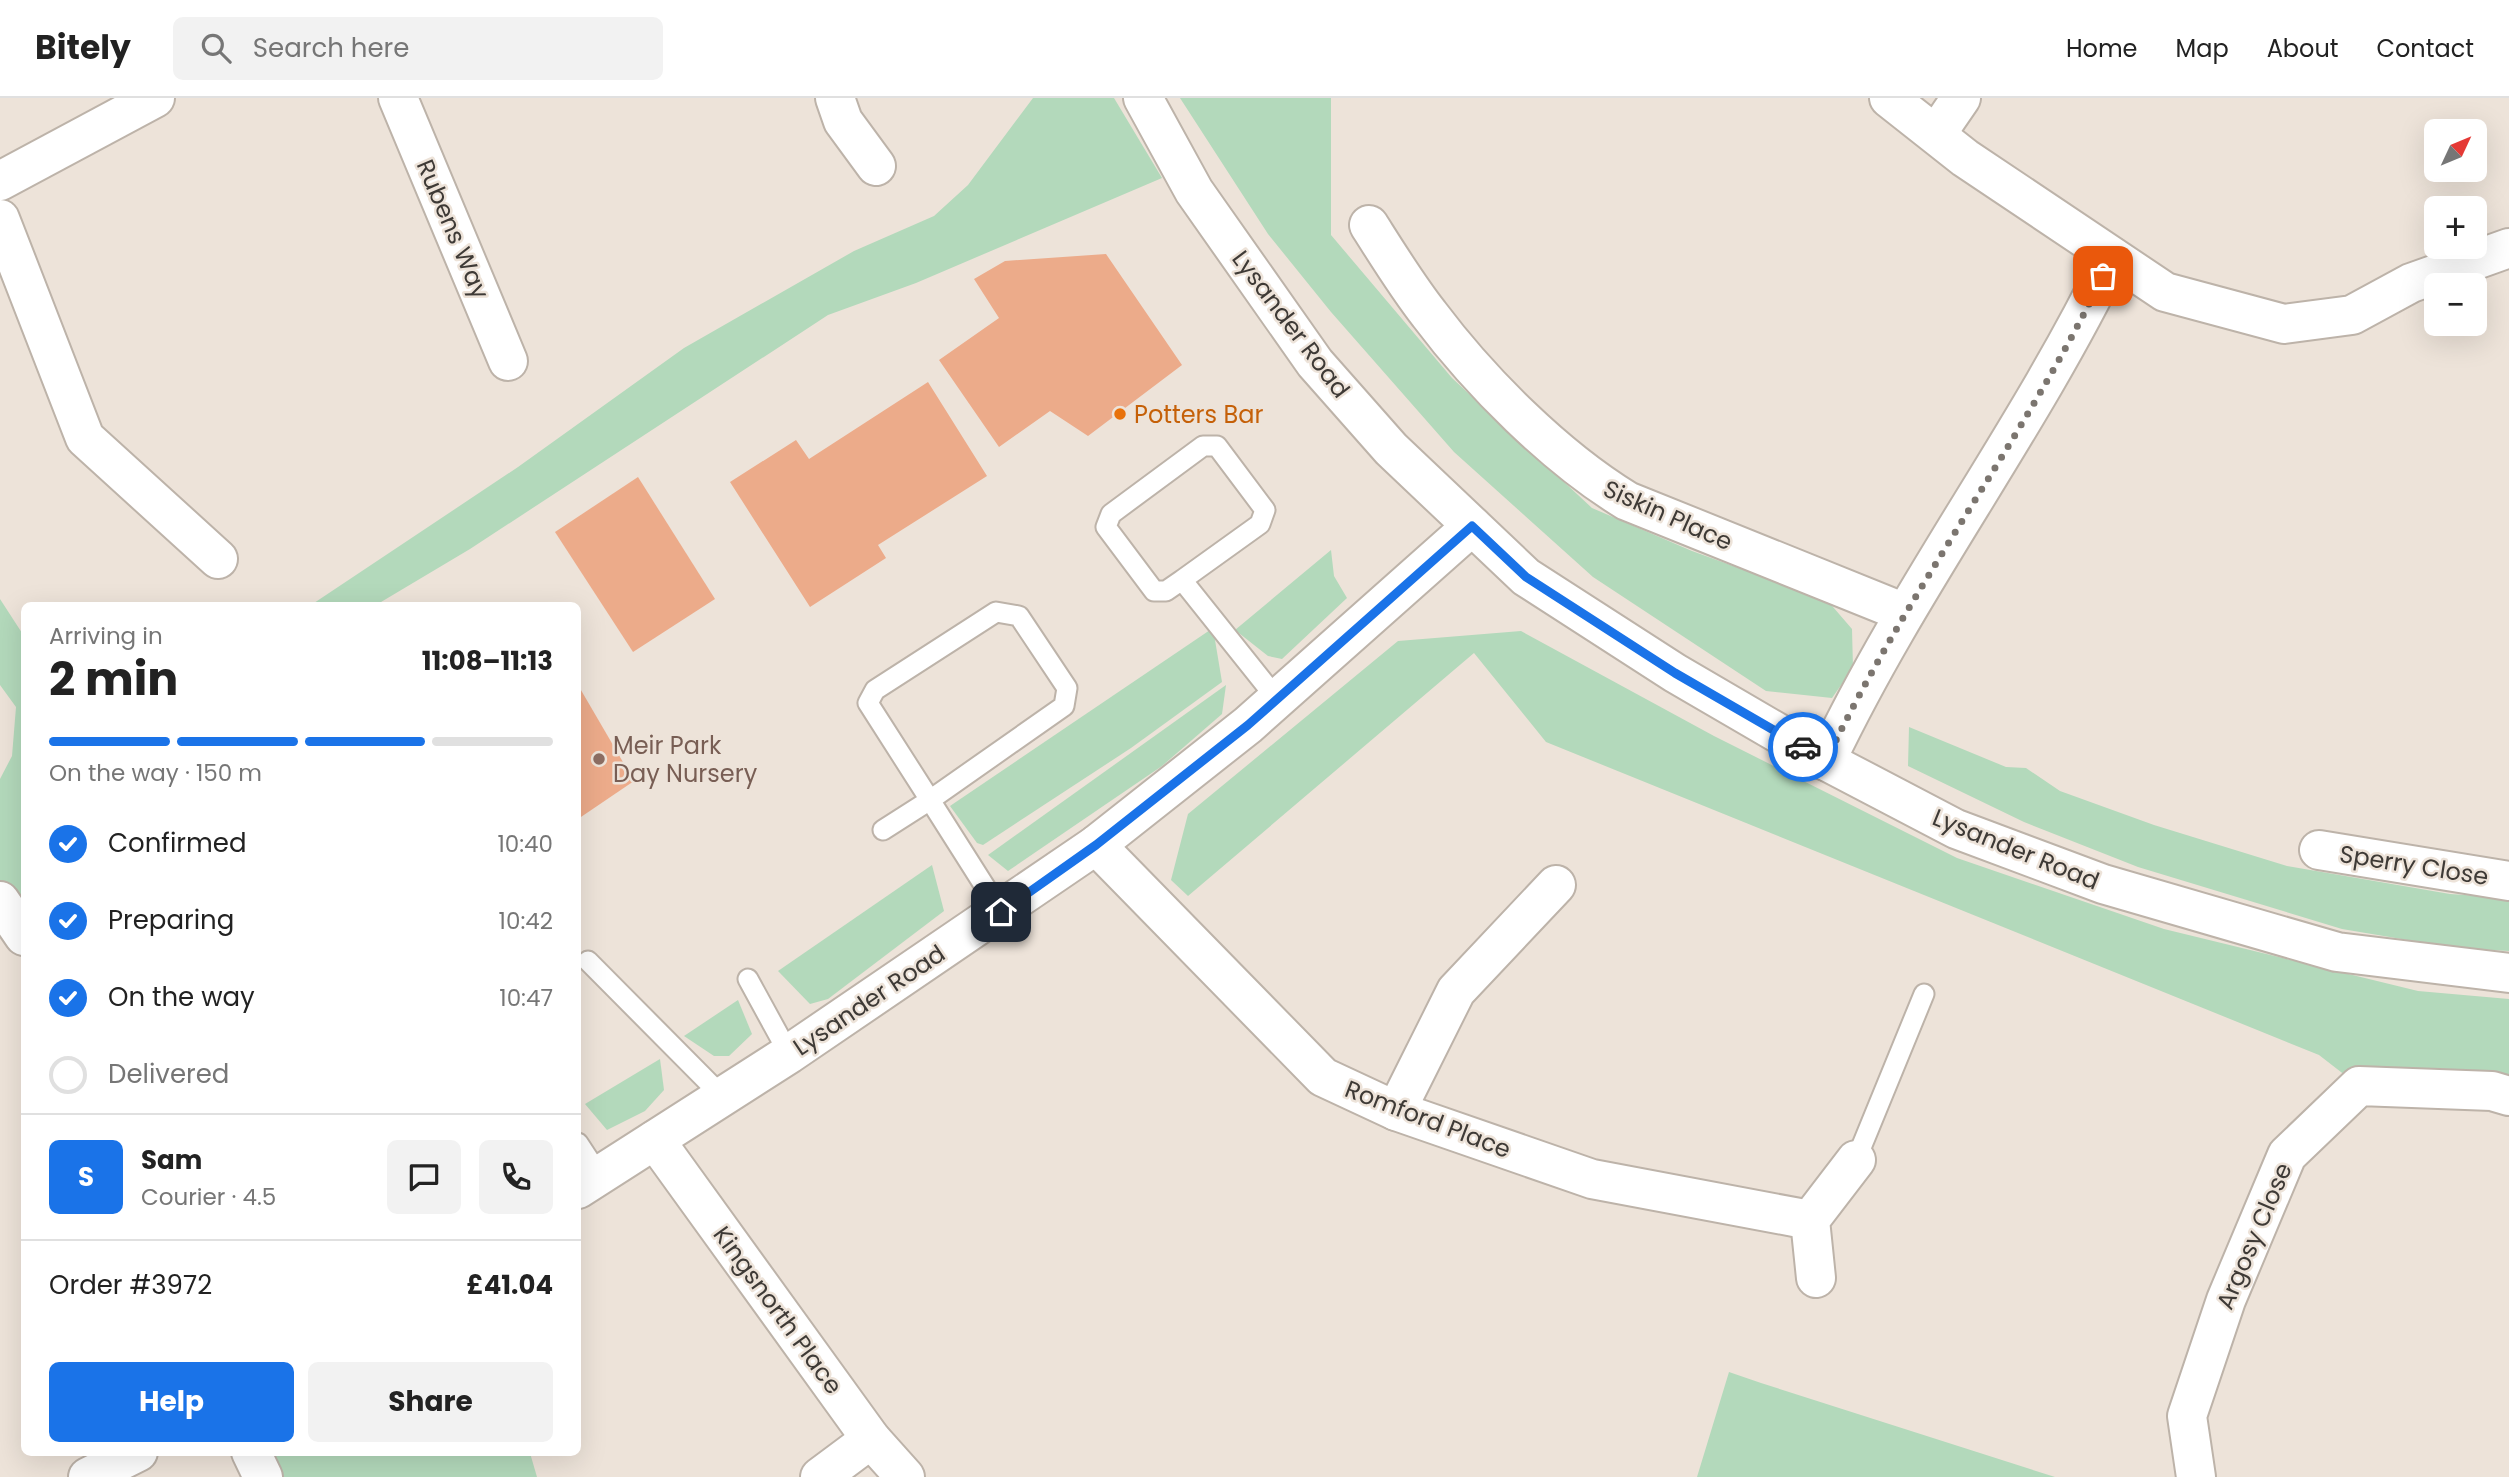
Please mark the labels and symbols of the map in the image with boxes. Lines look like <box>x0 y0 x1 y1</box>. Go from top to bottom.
north arrow <box>2424 119 2487 182</box>
street label: Rubens Way <box>409 154 497 304</box>
street label: Lysander Road <box>1225 243 1357 405</box>
pin <box>2073 246 2133 306</box>
place label: Potters Bar <box>1134 398 1263 431</box>
marker: Potters Bar <box>1112 406 1128 422</box>
street label: Siskin Place <box>1598 472 1738 558</box>
courier <box>1768 712 1838 782</box>
place label: Meir Park Day Nursery <box>613 729 758 790</box>
marker: Meir Park Day Nursery <box>591 751 607 767</box>
street label: Lysander Road <box>1928 801 2104 897</box>
street label: Sperry Close <box>2337 837 2491 893</box>
pin <box>971 882 1031 942</box>
street label: Lysander Road <box>786 937 952 1063</box>
street label: Romford Place <box>1340 1072 1516 1166</box>
street label: Argosy Close <box>2208 1158 2300 1314</box>
street label: Kingsnorth Place <box>706 1219 850 1401</box>

